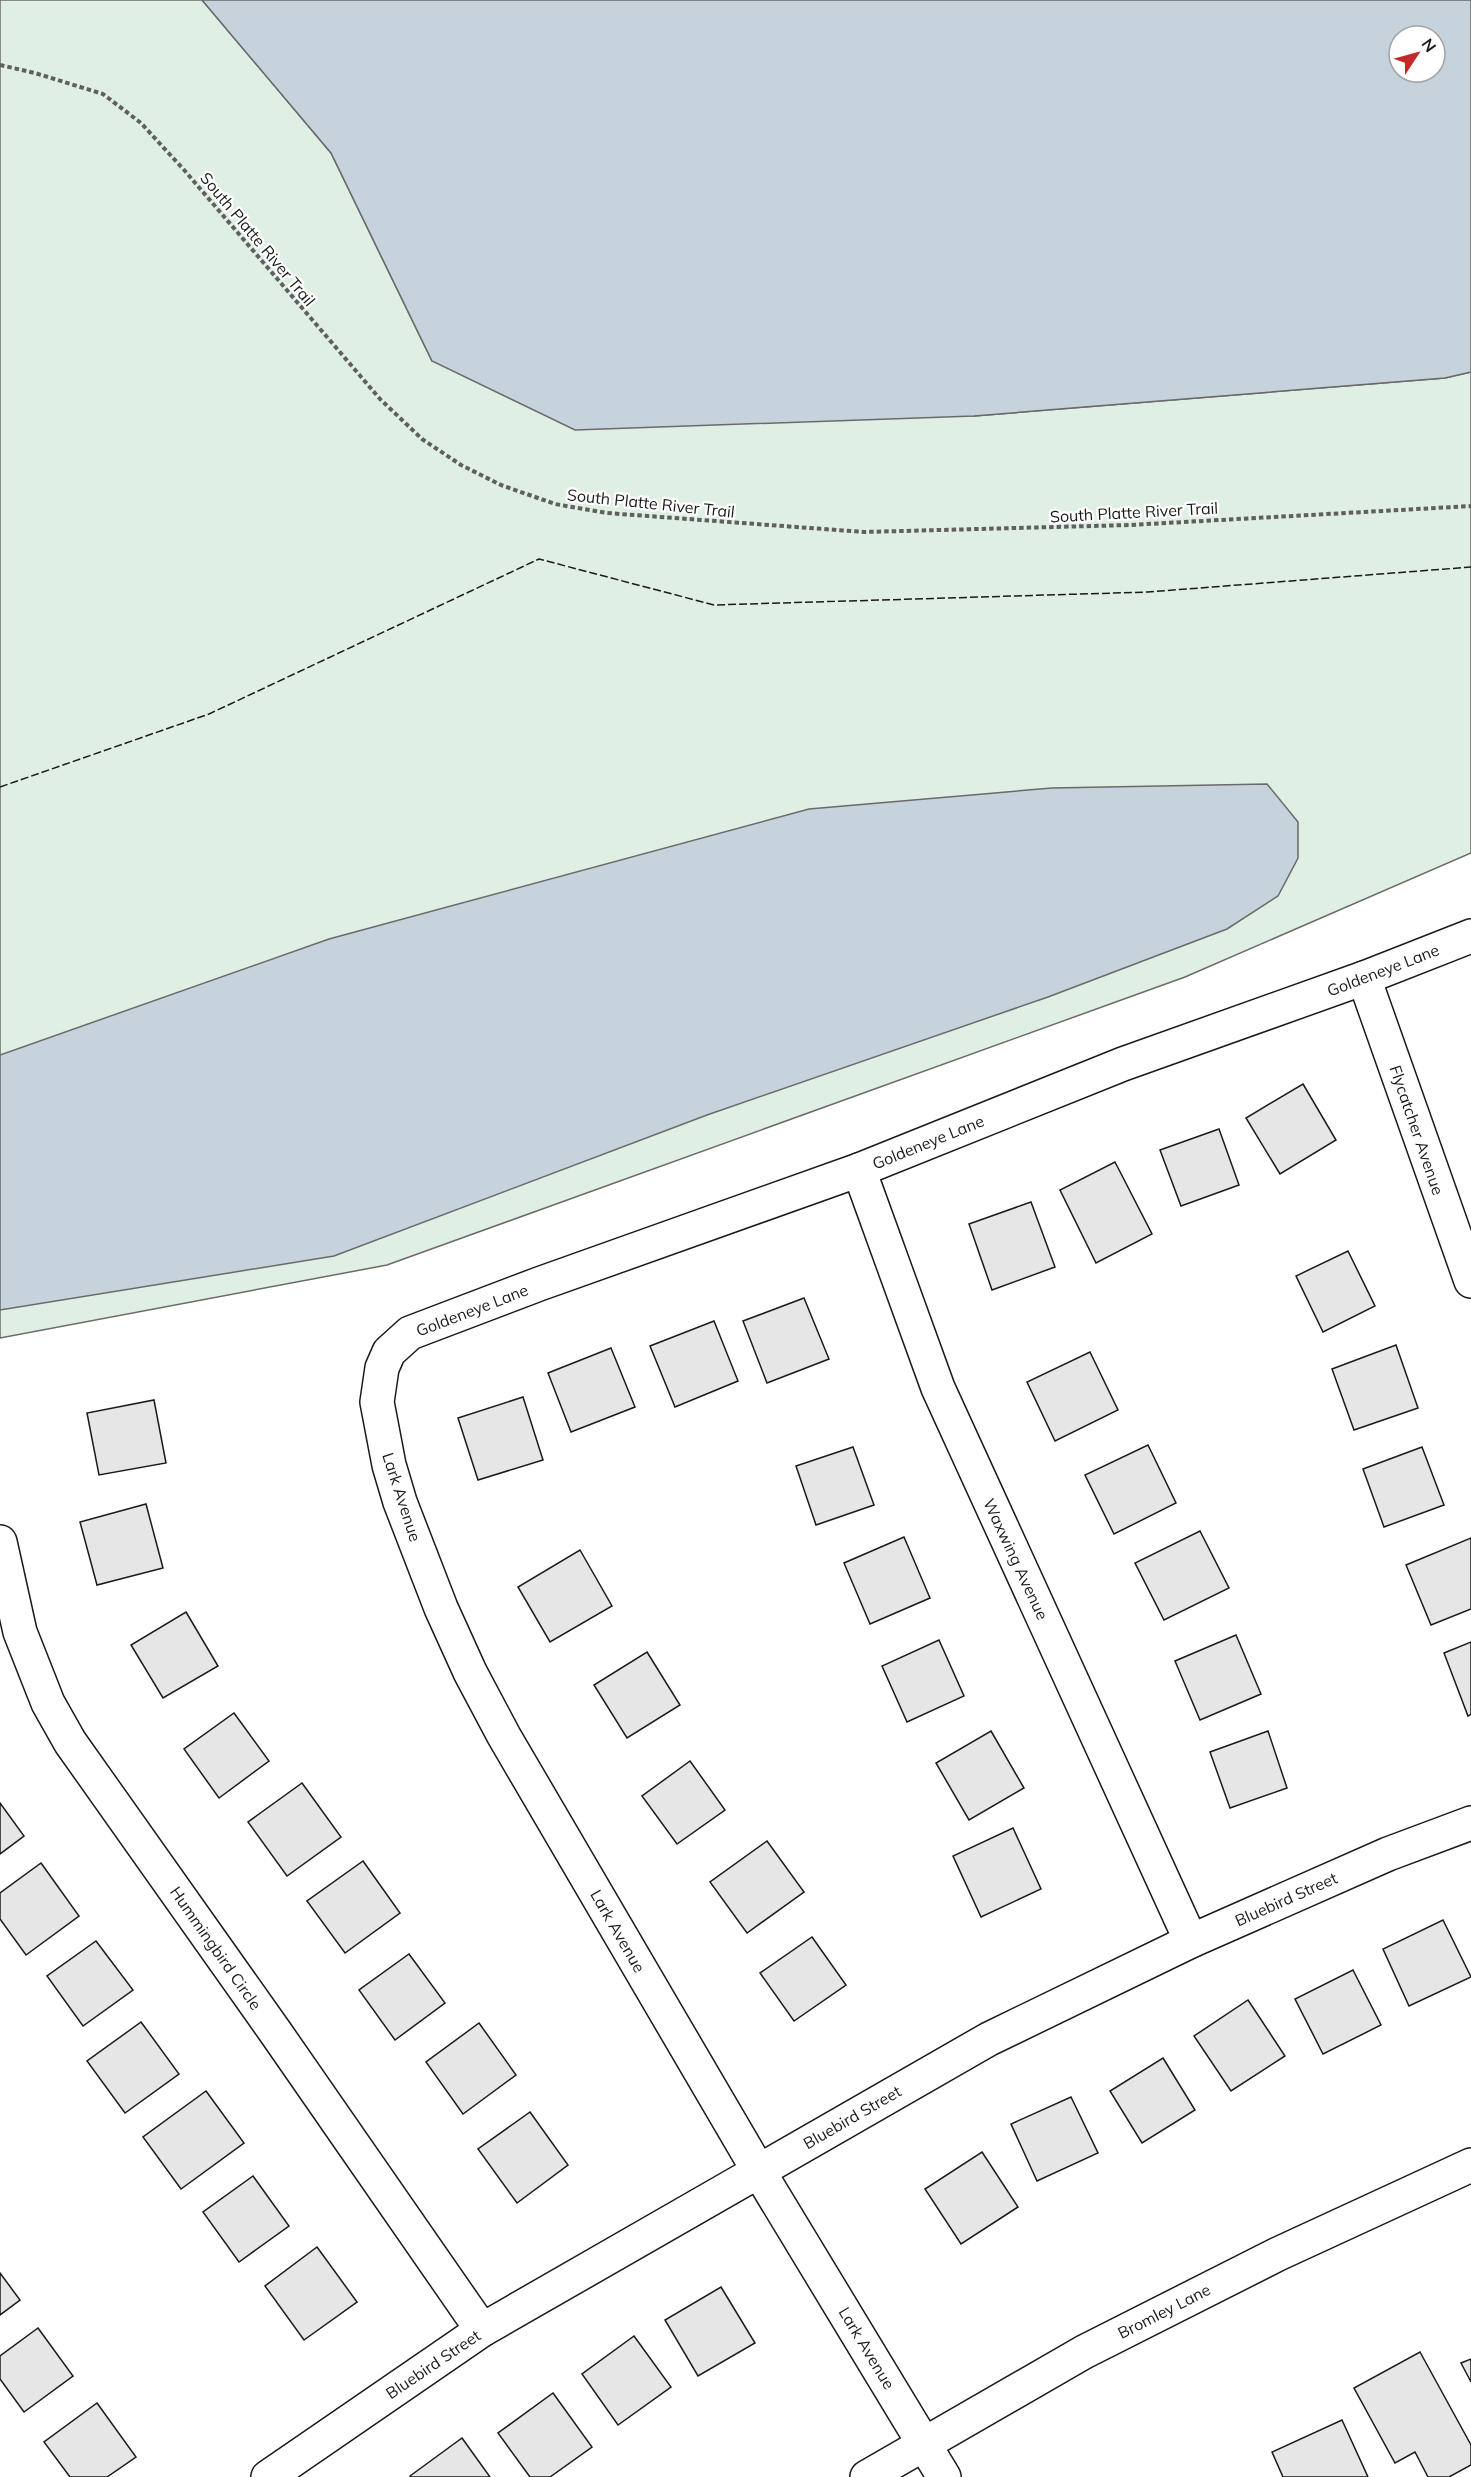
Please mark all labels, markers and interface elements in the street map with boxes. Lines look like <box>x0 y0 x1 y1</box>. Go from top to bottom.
north arrow <box>1387 24 1447 84</box>
text: N <box>1417 34 1441 56</box>
street label: South Platte River Trail <box>196 168 320 310</box>
street label: South Platte River Trail <box>566 484 736 522</box>
street label: South Platte River Trail <box>1049 498 1219 526</box>
street label: Goldeneye Lane <box>1324 939 1442 1001</box>
street label: Flycatcher Avenue <box>1385 1063 1449 1197</box>
street label: Goldeneye Lane <box>869 1111 987 1173</box>
street label: Goldeneye Lane <box>413 1279 531 1341</box>
street label: Lark Avenue <box>378 1450 426 1544</box>
street label: Waxwing Avenue <box>979 1495 1053 1623</box>
street label: Bluebird Street <box>1232 1867 1341 1930</box>
street label: Hummingbird Circle <box>166 1882 266 2014</box>
street label: Lark Avenue <box>586 1886 650 1976</box>
street label: Bluebird Street <box>799 2081 905 2153</box>
street label: Bromley Lane <box>1114 2279 1214 2343</box>
street label: Lark Avenue <box>835 2303 899 2393</box>
street label: Bluebird Street <box>382 2325 484 2403</box>

